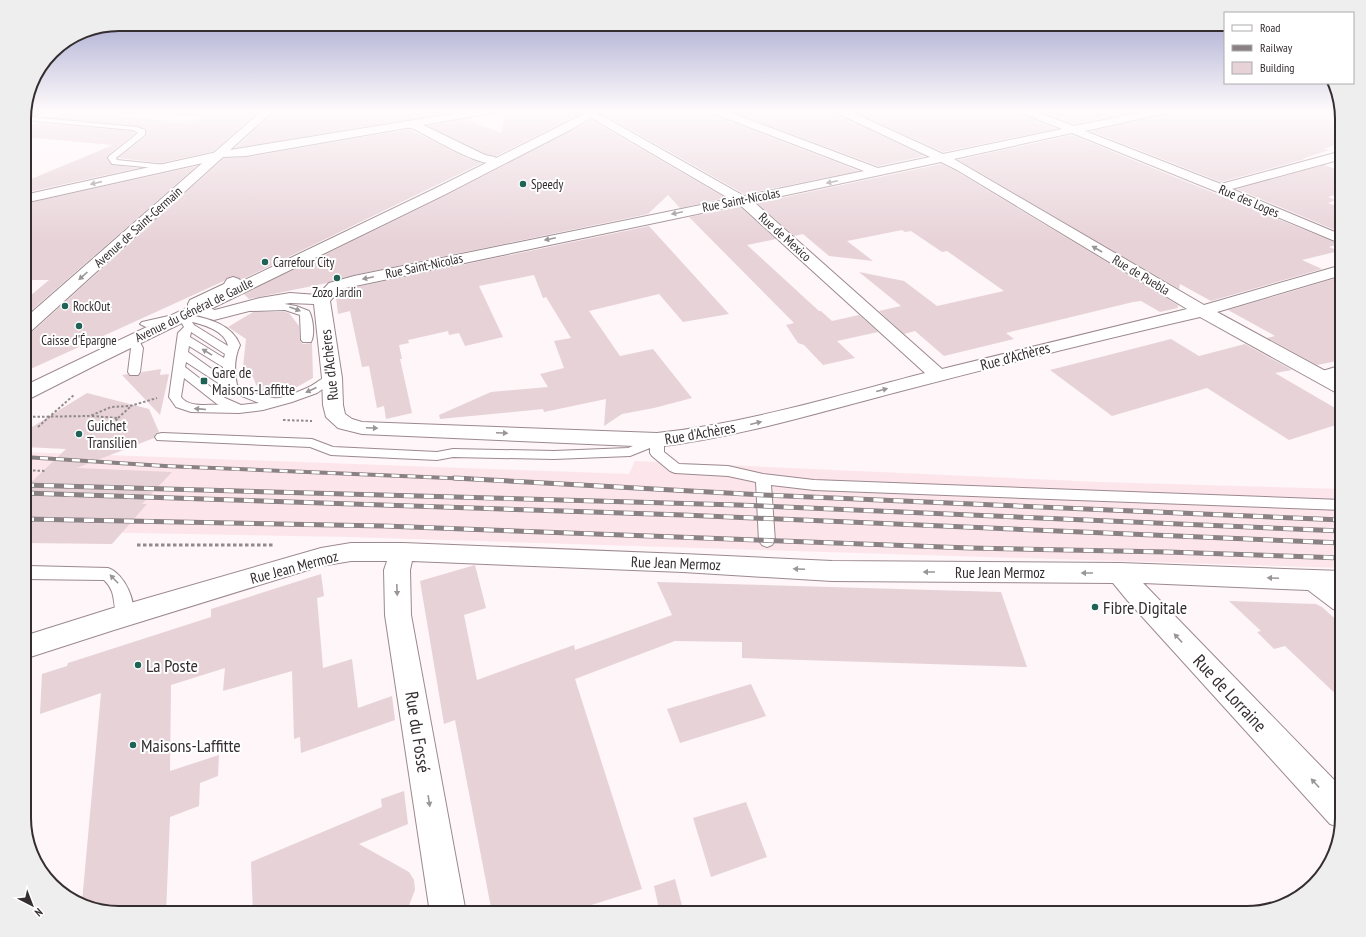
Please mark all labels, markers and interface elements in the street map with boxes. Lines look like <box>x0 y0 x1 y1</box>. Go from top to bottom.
legend <box>1224 12 1354 84</box>
text: Road <box>1260 20 1280 35</box>
text: Railway <box>1260 40 1293 55</box>
text: Building <box>1260 60 1295 75</box>
place label: Speedy <box>531 176 563 193</box>
marker: Speedy <box>518 179 528 189</box>
one-way arrow <box>826 179 838 185</box>
one-way arrow <box>90 180 103 186</box>
street label: Rue des Loges <box>1216 181 1282 221</box>
street label: Avenue de Saint-Germain <box>90 183 186 271</box>
street label: Rue Saint-Nicolas <box>701 184 781 216</box>
street label: Rue de Mexico <box>755 209 815 265</box>
one-way arrow <box>671 211 683 217</box>
one-way arrow <box>544 237 556 243</box>
one-way arrow <box>1091 245 1103 252</box>
street label: Rue Saint-Nicolas <box>384 249 464 283</box>
street label: Rue de Puebla <box>1109 251 1173 299</box>
place label: Carrefour City <box>273 254 335 271</box>
marker: Carrefour City <box>260 257 270 267</box>
one-way arrow <box>78 271 88 280</box>
marker: Zozo Jardin <box>332 273 342 283</box>
street label: Avenue du Général de Gaulle <box>132 274 256 346</box>
one-way arrow <box>362 275 374 281</box>
place label: Zozo Jardin <box>312 284 362 301</box>
place label: RockOut <box>73 298 111 315</box>
marker: RockOut <box>60 301 70 311</box>
one-way arrow <box>290 307 302 313</box>
marker: Caisse d'Épargne <box>74 321 84 331</box>
street label: Rue d'Achères <box>316 329 342 401</box>
place label: Caisse d'Épargne <box>41 332 117 349</box>
street label: Rue d'Achères <box>978 338 1052 374</box>
one-way arrow <box>202 348 212 356</box>
place label: Gare de Maisons-Laffitte <box>212 363 295 399</box>
marker: Gare de Maisons-Laffitte <box>199 376 209 386</box>
one-way arrow <box>305 387 317 393</box>
one-way arrow <box>876 387 888 393</box>
one-way arrow <box>194 405 206 412</box>
place label: Guichet Transilien <box>87 416 137 452</box>
street label: Rue d'Achères <box>663 417 737 449</box>
one-way arrow <box>751 420 763 426</box>
one-way arrow <box>366 425 379 431</box>
marker: Guichet Transilien <box>74 429 84 439</box>
one-way arrow <box>496 430 508 437</box>
street label: Rue Jean Mermoz <box>248 546 340 588</box>
street label: Rue Jean Mermoz <box>631 552 721 574</box>
street label: Rue Jean Mermoz <box>955 563 1045 582</box>
one-way arrow <box>792 566 805 572</box>
one-way arrow <box>923 568 935 575</box>
one-way arrow <box>1080 570 1093 576</box>
one-way arrow <box>109 574 118 584</box>
one-way arrow <box>1266 575 1279 581</box>
one-way arrow <box>394 584 401 596</box>
place label: Fibre Digitale <box>1103 596 1187 619</box>
marker: Fibre Digitale <box>1090 602 1100 612</box>
one-way arrow <box>1174 632 1183 643</box>
street label: Rue de Lorraine <box>1188 649 1272 737</box>
place label: La Poste <box>146 654 198 677</box>
marker: La Poste <box>133 660 143 670</box>
street label: Rue du Fossé <box>400 690 436 774</box>
place label: Maisons-Laffitte <box>141 734 241 757</box>
marker: Maisons-Laffitte <box>128 740 138 750</box>
one-way arrow <box>1311 778 1320 788</box>
one-way arrow <box>426 795 432 807</box>
north arrow <box>12 885 52 925</box>
text: N <box>32 905 46 920</box>

